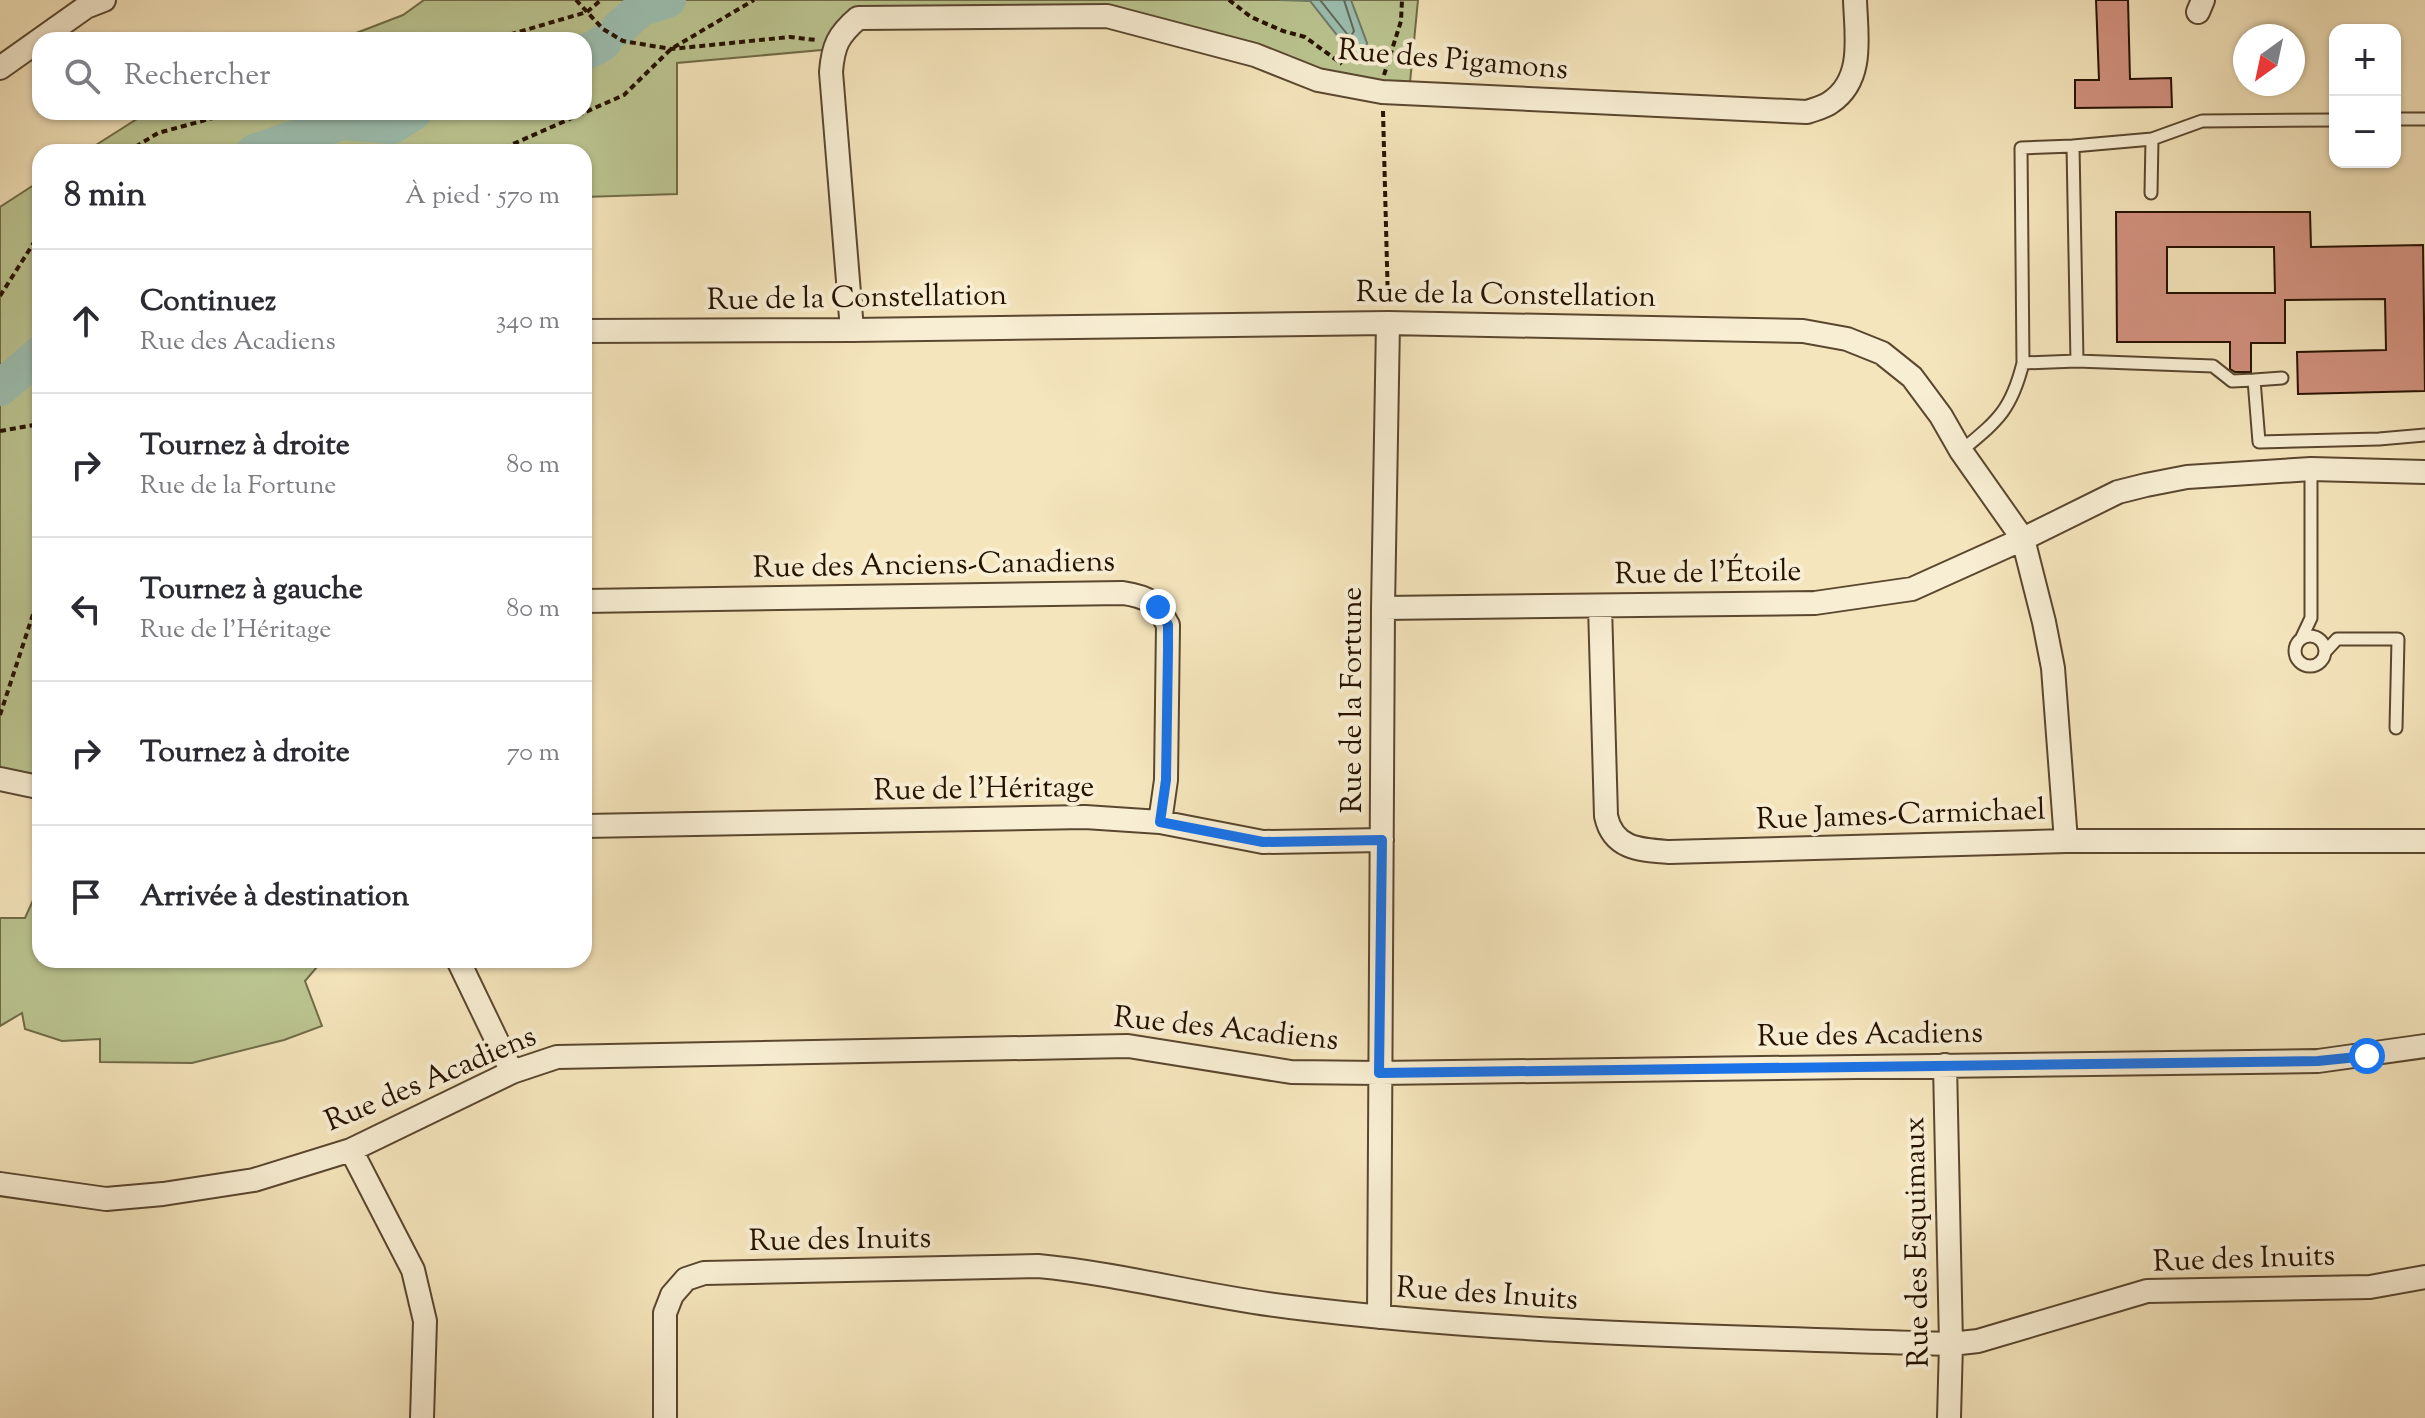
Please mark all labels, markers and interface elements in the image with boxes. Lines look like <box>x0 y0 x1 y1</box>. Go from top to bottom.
north arrow <box>2233 24 2305 96</box>
map controls <box>2329 24 2401 168</box>
button: + <box>2329 24 2401 96</box>
street label: Rue des Pigamons <box>1336 30 1570 92</box>
search box <box>32 32 592 120</box>
icon: search <box>60 54 104 98</box>
text: Rechercher <box>124 55 271 98</box>
button: − <box>2329 96 2401 168</box>
text: 8 min <box>64 172 146 221</box>
text: À pied · 570 m <box>405 178 560 215</box>
street label: Rue de la Constellation <box>1355 272 1657 320</box>
street label: Rue de la Constellation <box>706 275 1008 323</box>
text: Continuez <box>140 281 276 324</box>
icon: ahead <box>64 299 108 343</box>
text: 340 m <box>496 303 560 340</box>
text: Rue des Acadiens <box>140 324 336 361</box>
text: Tournez à droite <box>140 425 350 468</box>
icon: right <box>64 443 108 487</box>
text: 80 m <box>506 447 560 484</box>
text: Rue de la Fortune <box>140 468 336 505</box>
street label: Rue des Anciens-Canadiens <box>753 541 1115 591</box>
street label: Rue de l'Étoile <box>1614 551 1802 597</box>
text: Tournez à gauche <box>140 569 363 612</box>
icon: left <box>64 587 108 631</box>
street label: Rue de la Fortune <box>1332 587 1375 813</box>
route end <box>1140 589 1176 625</box>
text: 80 m <box>506 591 560 628</box>
text: Rue de l'Héritage <box>140 612 331 649</box>
icon: right <box>64 731 108 775</box>
text: Tournez à droite <box>140 732 350 775</box>
text: 70 m <box>507 735 560 772</box>
street label: Rue de l'Héritage <box>873 767 1095 813</box>
street label: Rue James-Carmichael <box>1756 789 2046 843</box>
icon: arrive <box>64 875 108 919</box>
text: Arrivée à destination <box>140 876 409 919</box>
street label: Rue des Acadiens <box>1111 997 1341 1063</box>
street label: Rue des Acadiens <box>1757 1013 1983 1059</box>
street label: Rue des Acadiens <box>319 1016 543 1144</box>
route start <box>2349 1038 2385 1074</box>
street label: Rue des Esquimaux <box>1894 1116 1942 1368</box>
street label: Rue des Inuits <box>749 1218 931 1264</box>
street label: Rue des Inuits <box>2152 1235 2336 1285</box>
street label: Rue des Inuits <box>1395 1267 1579 1323</box>

